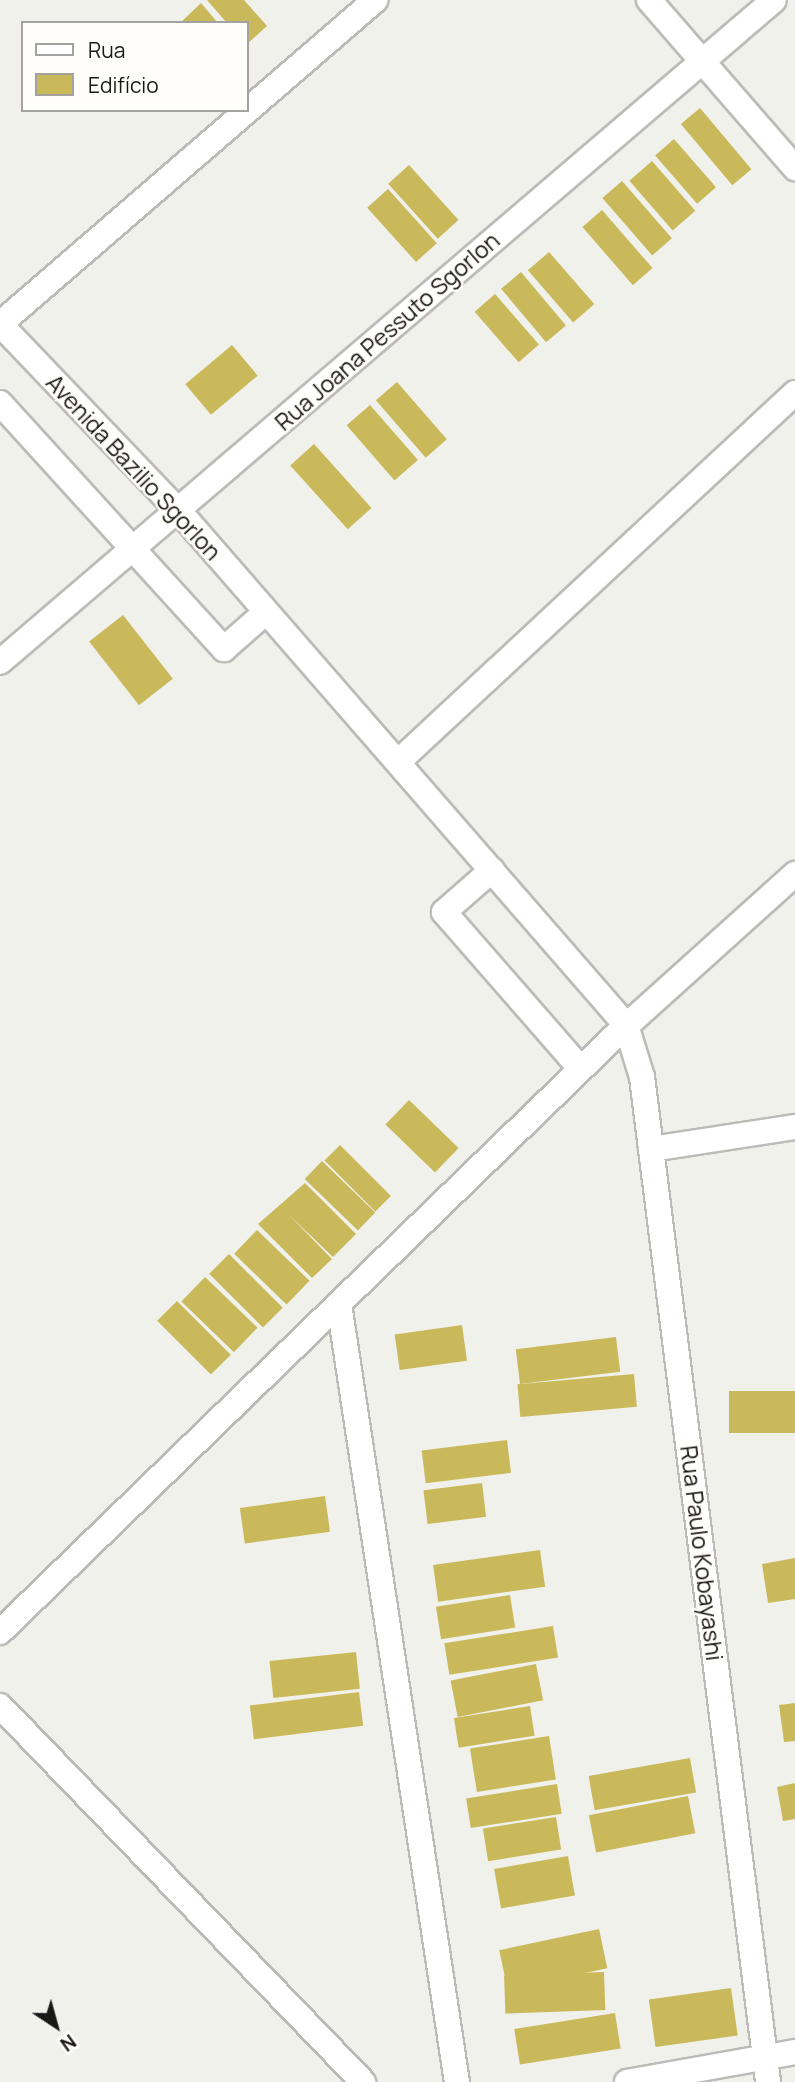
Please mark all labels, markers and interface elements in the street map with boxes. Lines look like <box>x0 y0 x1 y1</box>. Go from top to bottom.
legend <box>21 21 248 112</box>
text: Rua <box>88 36 125 64</box>
text: Edifício <box>88 71 159 99</box>
street label: Rua Joana Pessuto Sgorlon <box>269 226 505 436</box>
street label: Avenida Bazilio Sgorlon <box>41 368 227 566</box>
street label: Rua Paulo Kobayashi <box>675 1444 729 1662</box>
north arrow <box>21 1991 91 2061</box>
text: N <box>55 2028 82 2058</box>

